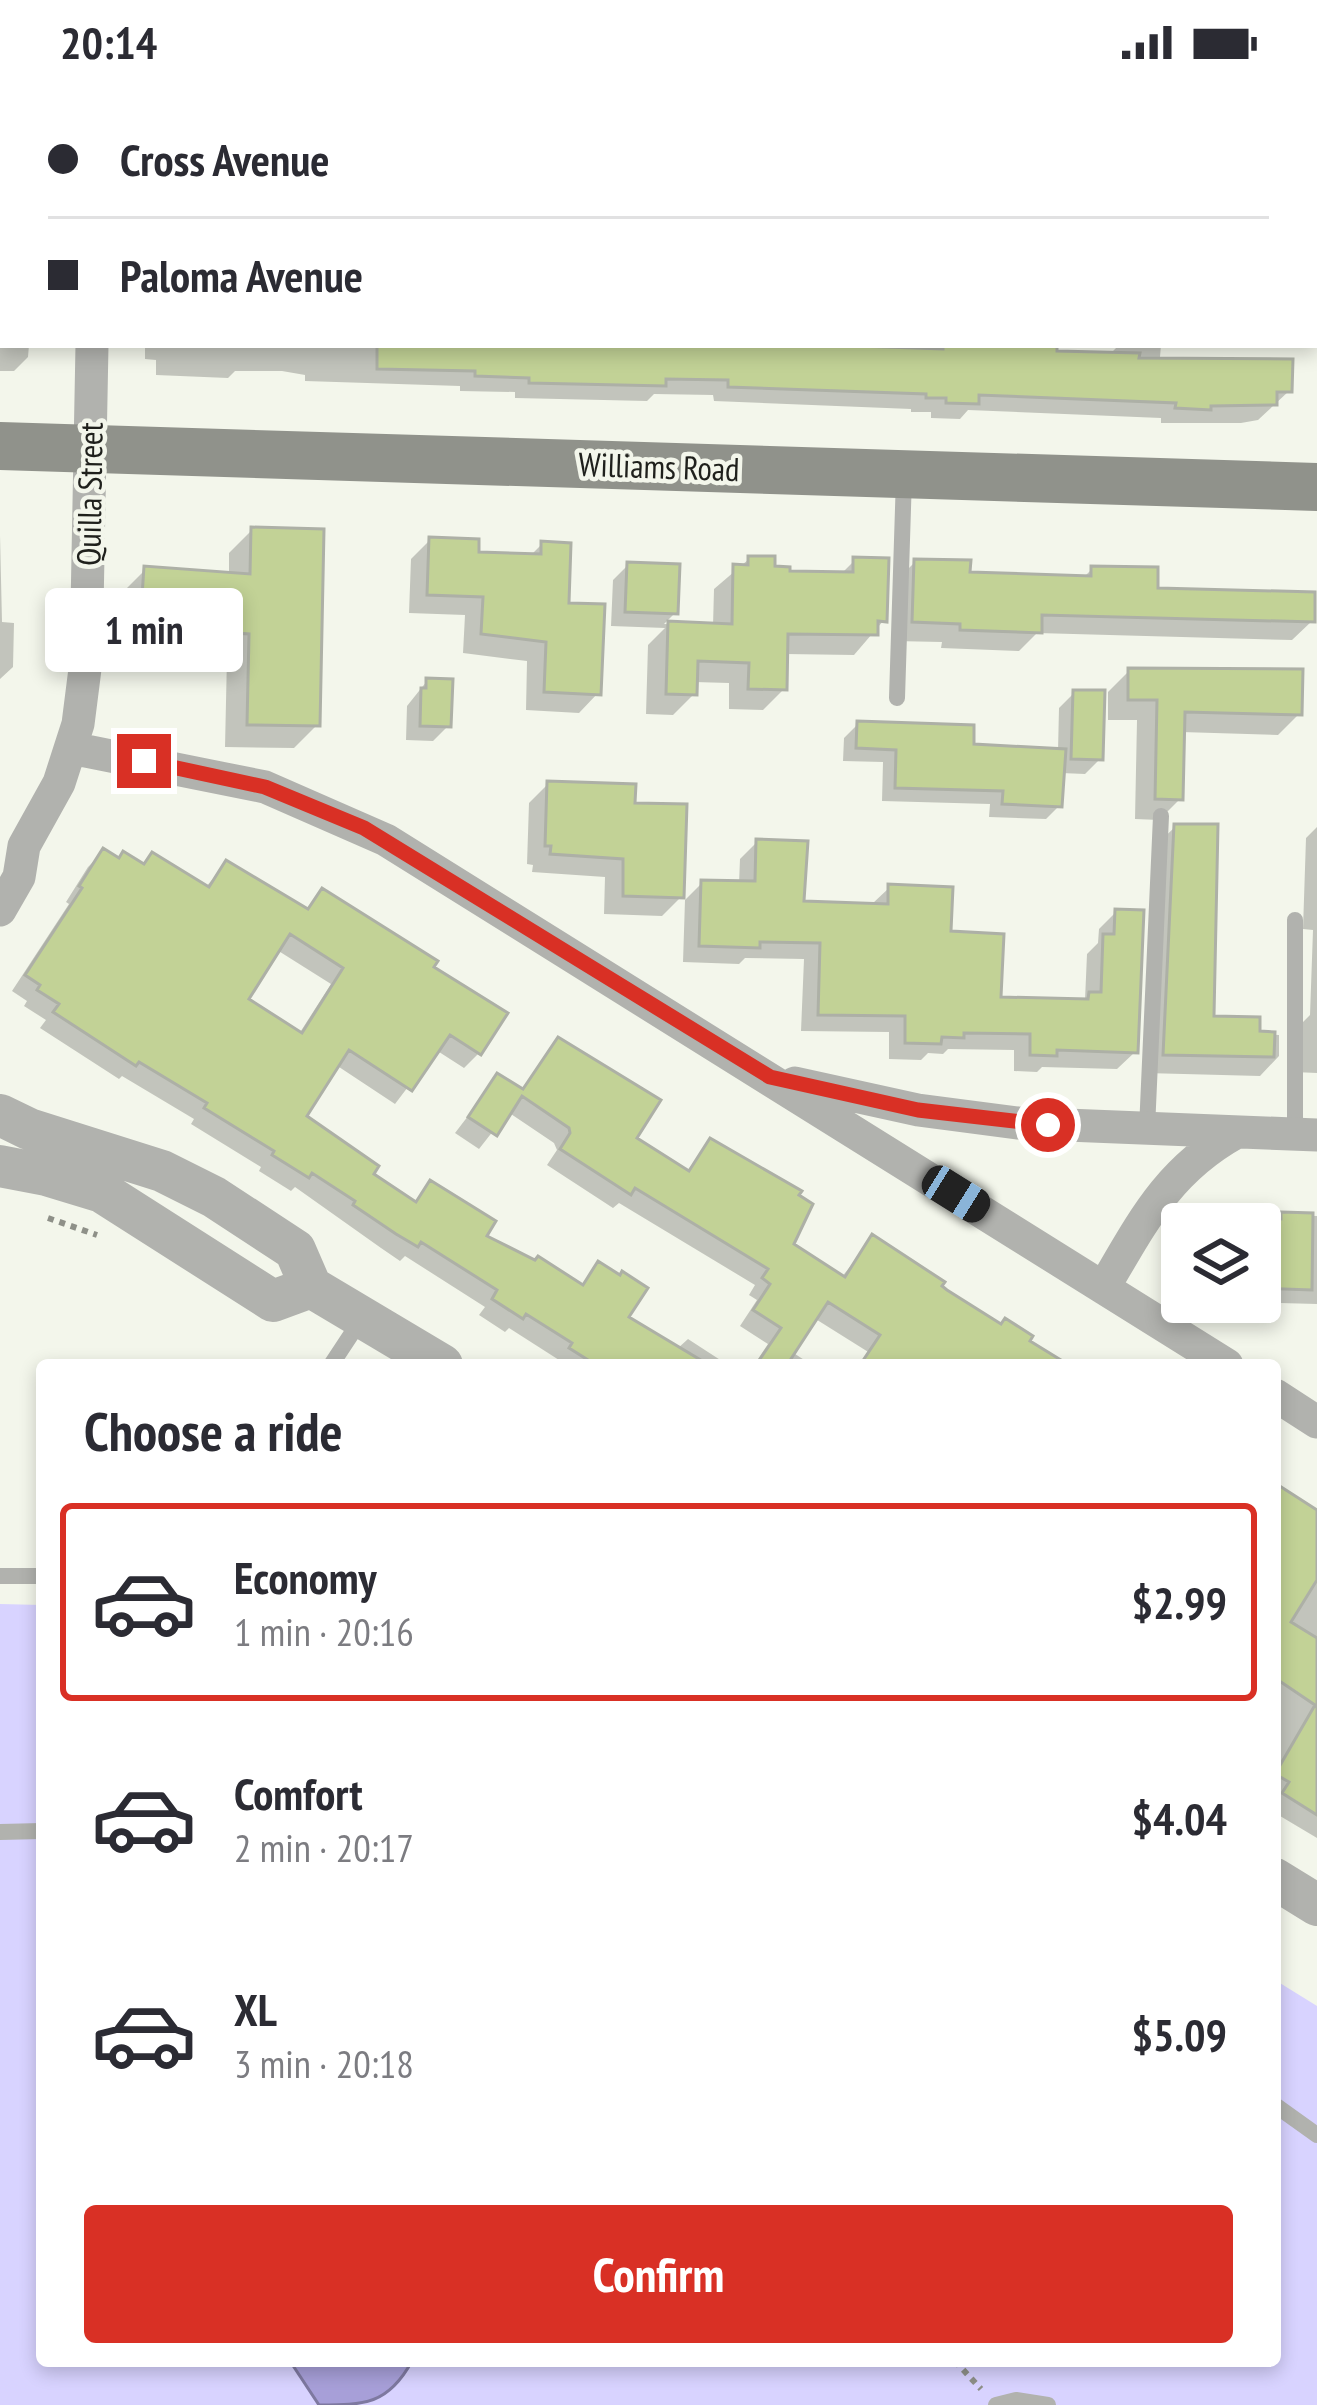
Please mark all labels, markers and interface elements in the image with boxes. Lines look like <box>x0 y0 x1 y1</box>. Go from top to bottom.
text: 20:14 <box>60 13 157 71</box>
text: Cross Avenue <box>120 130 329 188</box>
text: Paloma Avenue <box>120 246 363 304</box>
street label: Quilla Street <box>66 422 112 566</box>
street label: Williams Road <box>578 442 740 490</box>
callout: 1 min <box>45 587 243 671</box>
text: 1 min <box>105 604 183 655</box>
route end <box>117 734 171 788</box>
route start <box>1021 1098 1075 1152</box>
car <box>916 1160 996 1228</box>
map controls <box>1161 1203 1281 1323</box>
button: layers <box>1161 1203 1281 1323</box>
text: Choose a ride <box>84 1396 343 1466</box>
icon: car <box>90 1548 198 1656</box>
text: Economy <box>234 1548 377 1606</box>
text: $2.99 <box>1131 1573 1227 1631</box>
text: 1 min · 20:16 <box>234 1606 414 1657</box>
icon: car <box>90 1764 198 1872</box>
text: Comfort <box>234 1764 363 1822</box>
text: $4.04 <box>1131 1789 1227 1847</box>
text: 2 min · 20:17 <box>234 1822 414 1873</box>
icon: car <box>90 1980 198 2088</box>
text: XL <box>234 1980 277 2038</box>
text: $5.09 <box>1131 2005 1227 2063</box>
text: 3 min · 20:18 <box>234 2038 414 2089</box>
button: Confirm <box>84 2205 1233 2343</box>

